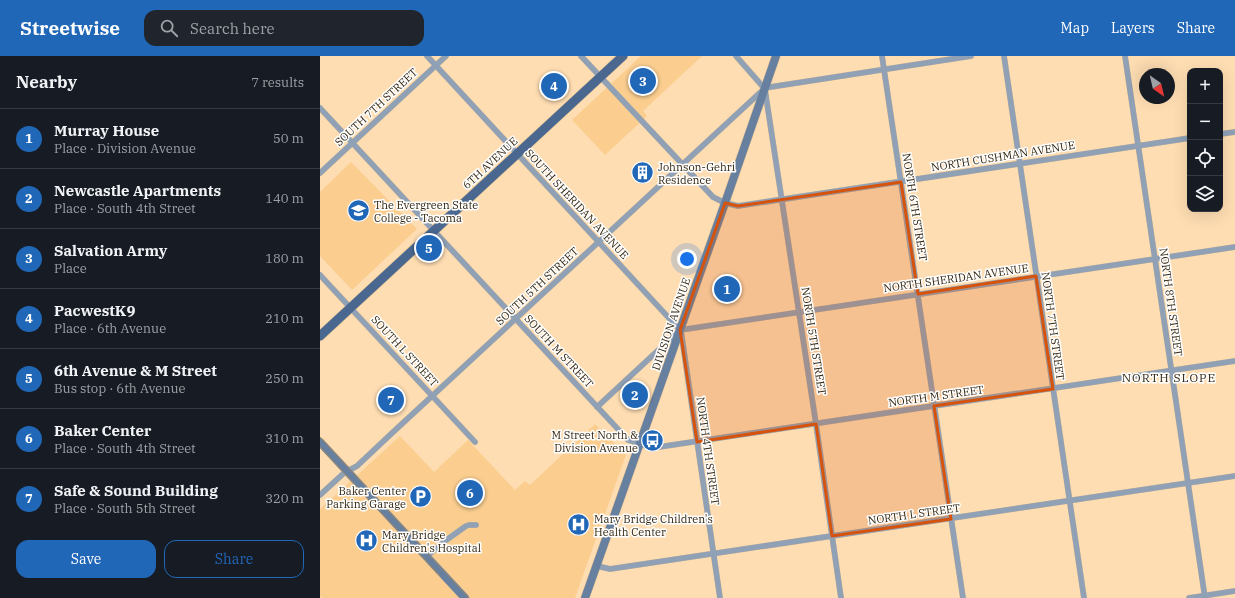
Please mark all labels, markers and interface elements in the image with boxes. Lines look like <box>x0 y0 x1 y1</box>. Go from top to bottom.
search box <box>144 10 424 46</box>
text: Streetwise <box>20 16 120 40</box>
icon: search <box>158 17 180 39</box>
text: Search here <box>190 19 275 38</box>
text: Map <box>1061 19 1089 37</box>
text: Layers <box>1111 19 1155 37</box>
text: Share <box>1177 19 1215 37</box>
street label: SOUTH 7TH STREET <box>332 65 420 149</box>
pin: 3 <box>630 66 656 96</box>
north arrow <box>1139 68 1175 104</box>
map controls <box>1187 68 1223 212</box>
button: + <box>1187 68 1223 104</box>
text: Nearby <box>16 71 77 93</box>
pin: 4 <box>541 71 567 101</box>
text: 7 results <box>251 74 304 91</box>
button: − <box>1187 104 1223 140</box>
text: Murray House <box>54 121 159 140</box>
text: 1 <box>25 130 33 147</box>
text: 50 m <box>273 130 304 147</box>
street label: 6TH AVENUE <box>460 134 520 192</box>
street label: NORTH CUSHMAN AVENUE <box>930 138 1076 174</box>
text: Place · Division Avenue <box>54 140 196 157</box>
button: locate <box>1187 140 1223 176</box>
street label: SOUTH SHERIDAN AVENUE <box>522 146 632 262</box>
street label: NORTH 6TH STREET <box>900 152 930 262</box>
building icon: Johnson-Gehri Residence <box>629 160 655 186</box>
place label: Johnson-Gehri Residence <box>658 160 736 187</box>
button: layers <box>1187 176 1223 212</box>
text: Newcastle Apartments <box>54 181 221 200</box>
text: 2 <box>25 190 33 207</box>
text: 140 m <box>265 190 304 207</box>
school or university icon: The Evergreen State College - Tacoma <box>346 198 372 224</box>
place label: The Evergreen State College - Tacoma <box>374 198 478 225</box>
text: Place · South 4th Street <box>54 200 196 217</box>
pin: 5 <box>416 233 442 263</box>
text: Salvation Army <box>54 241 167 260</box>
street label: SOUTH 5TH STREET <box>493 244 581 328</box>
street label: NORTH 8TH STREET <box>1156 247 1186 357</box>
your location <box>677 249 697 269</box>
text: 3 <box>25 250 33 267</box>
text: 180 m <box>265 250 304 267</box>
text: Place <box>54 260 87 277</box>
street label: NORTH SHERIDAN AVENUE <box>882 261 1030 295</box>
street label: NORTH 7TH STREET <box>1038 271 1068 381</box>
pin: 1 <box>714 274 740 304</box>
street label: DIVISION AVENUE <box>649 276 693 372</box>
street label: NORTH 5TH STREET <box>799 286 829 396</box>
text: PacwestK9 <box>54 301 135 320</box>
text: 4 <box>25 310 33 327</box>
text: 210 m <box>265 310 304 327</box>
street label: SOUTH M STREET <box>521 311 597 391</box>
street label: SOUTH L STREET <box>368 313 442 389</box>
text: Place · 6th Avenue <box>54 320 166 337</box>
text: 6th Avenue & M Street <box>54 361 217 380</box>
text: 5 <box>25 370 33 387</box>
text: 250 m <box>265 370 304 387</box>
district label: NORTH SLOPE <box>1122 370 1216 385</box>
text: Bus stop · 6th Avenue <box>54 380 186 397</box>
pin: 2 <box>622 380 648 410</box>
street label: NORTH M STREET <box>887 382 985 410</box>
pin: 7 <box>378 385 404 415</box>
street label: NORTH 4TH STREET <box>693 396 723 506</box>
text: Baker Center <box>54 421 151 440</box>
place label: M Street North & Division Avenue <box>552 428 638 455</box>
bus stop icon: M Street North & Division Avenue <box>640 428 666 454</box>
text: 6 <box>25 430 33 447</box>
text: 310 m <box>265 430 304 447</box>
text: Place · South 4th Street <box>54 440 196 457</box>
pin: 6 <box>457 478 483 508</box>
text: Safe & Sound Building <box>54 481 218 500</box>
place label: Baker Center Parking Garage <box>326 484 406 511</box>
parking icon: Baker Center Parking Garage <box>408 484 434 510</box>
text: 7 <box>25 490 33 507</box>
text: 320 m <box>265 490 304 507</box>
text: Place · South 5th Street <box>54 500 196 517</box>
street label: NORTH L STREET <box>867 501 961 527</box>
hospital icon: Mary Bridge Children's Health Center <box>566 512 592 538</box>
place label: Mary Bridge Children's Health Center <box>594 512 713 539</box>
hospital icon: Mary Bridge Children's Hospital <box>354 528 380 554</box>
place label: Mary Bridge Children's Hospital <box>382 528 481 555</box>
button: Save <box>16 540 156 578</box>
button: Share <box>164 540 304 578</box>

